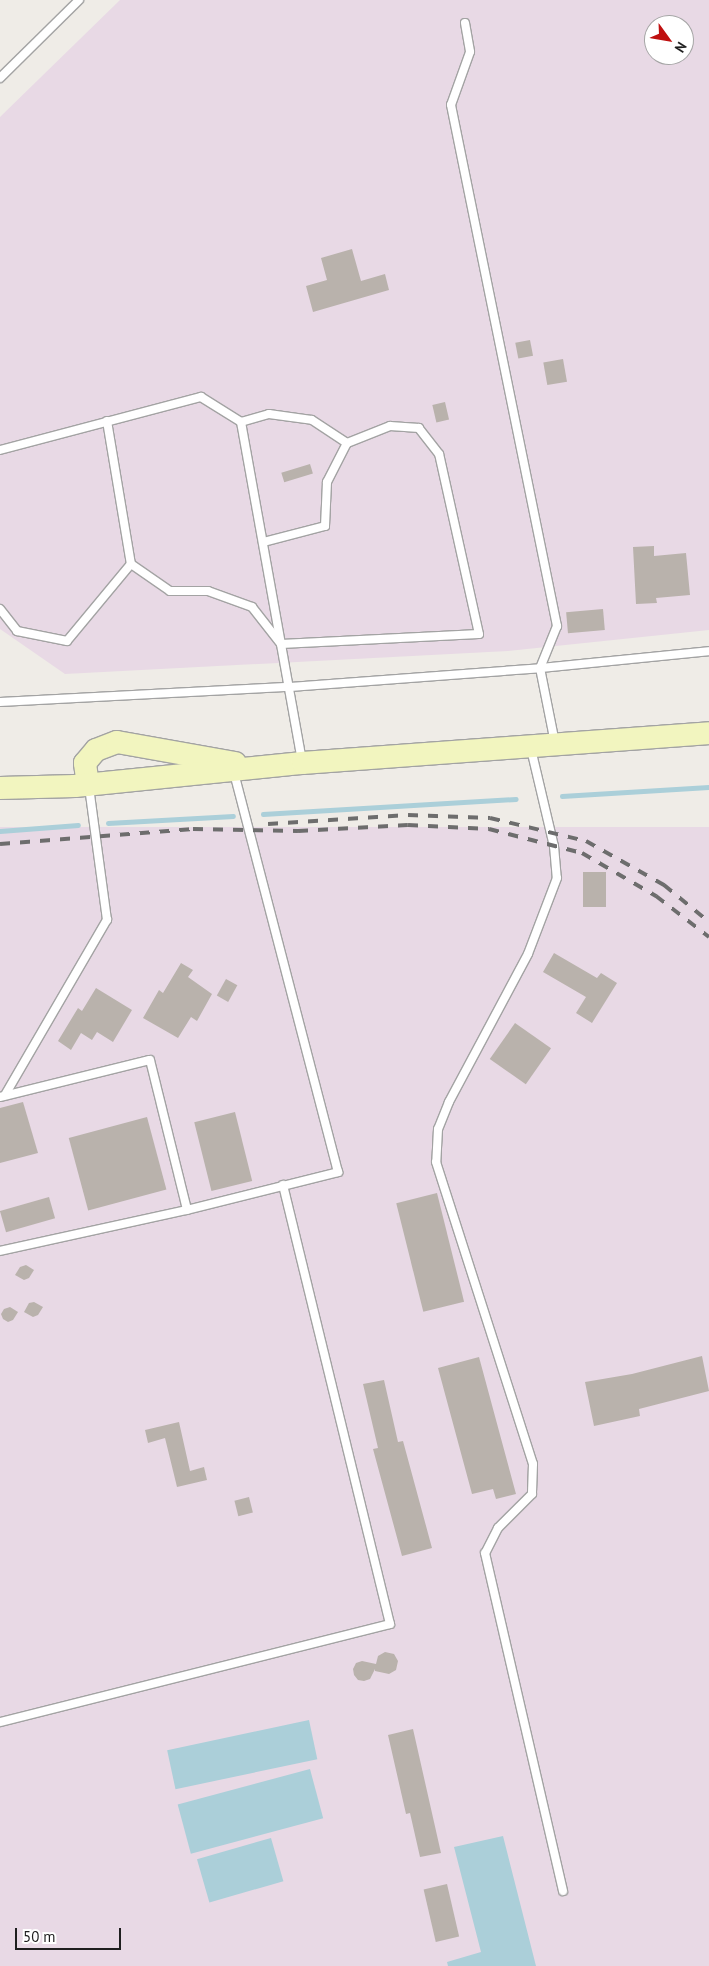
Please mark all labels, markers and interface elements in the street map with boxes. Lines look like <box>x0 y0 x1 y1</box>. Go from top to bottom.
north arrow <box>644 15 694 65</box>
text: N <box>671 39 691 56</box>
scale bar <box>18 1918 124 1950</box>
text: 50 m <box>23 1927 56 1946</box>

